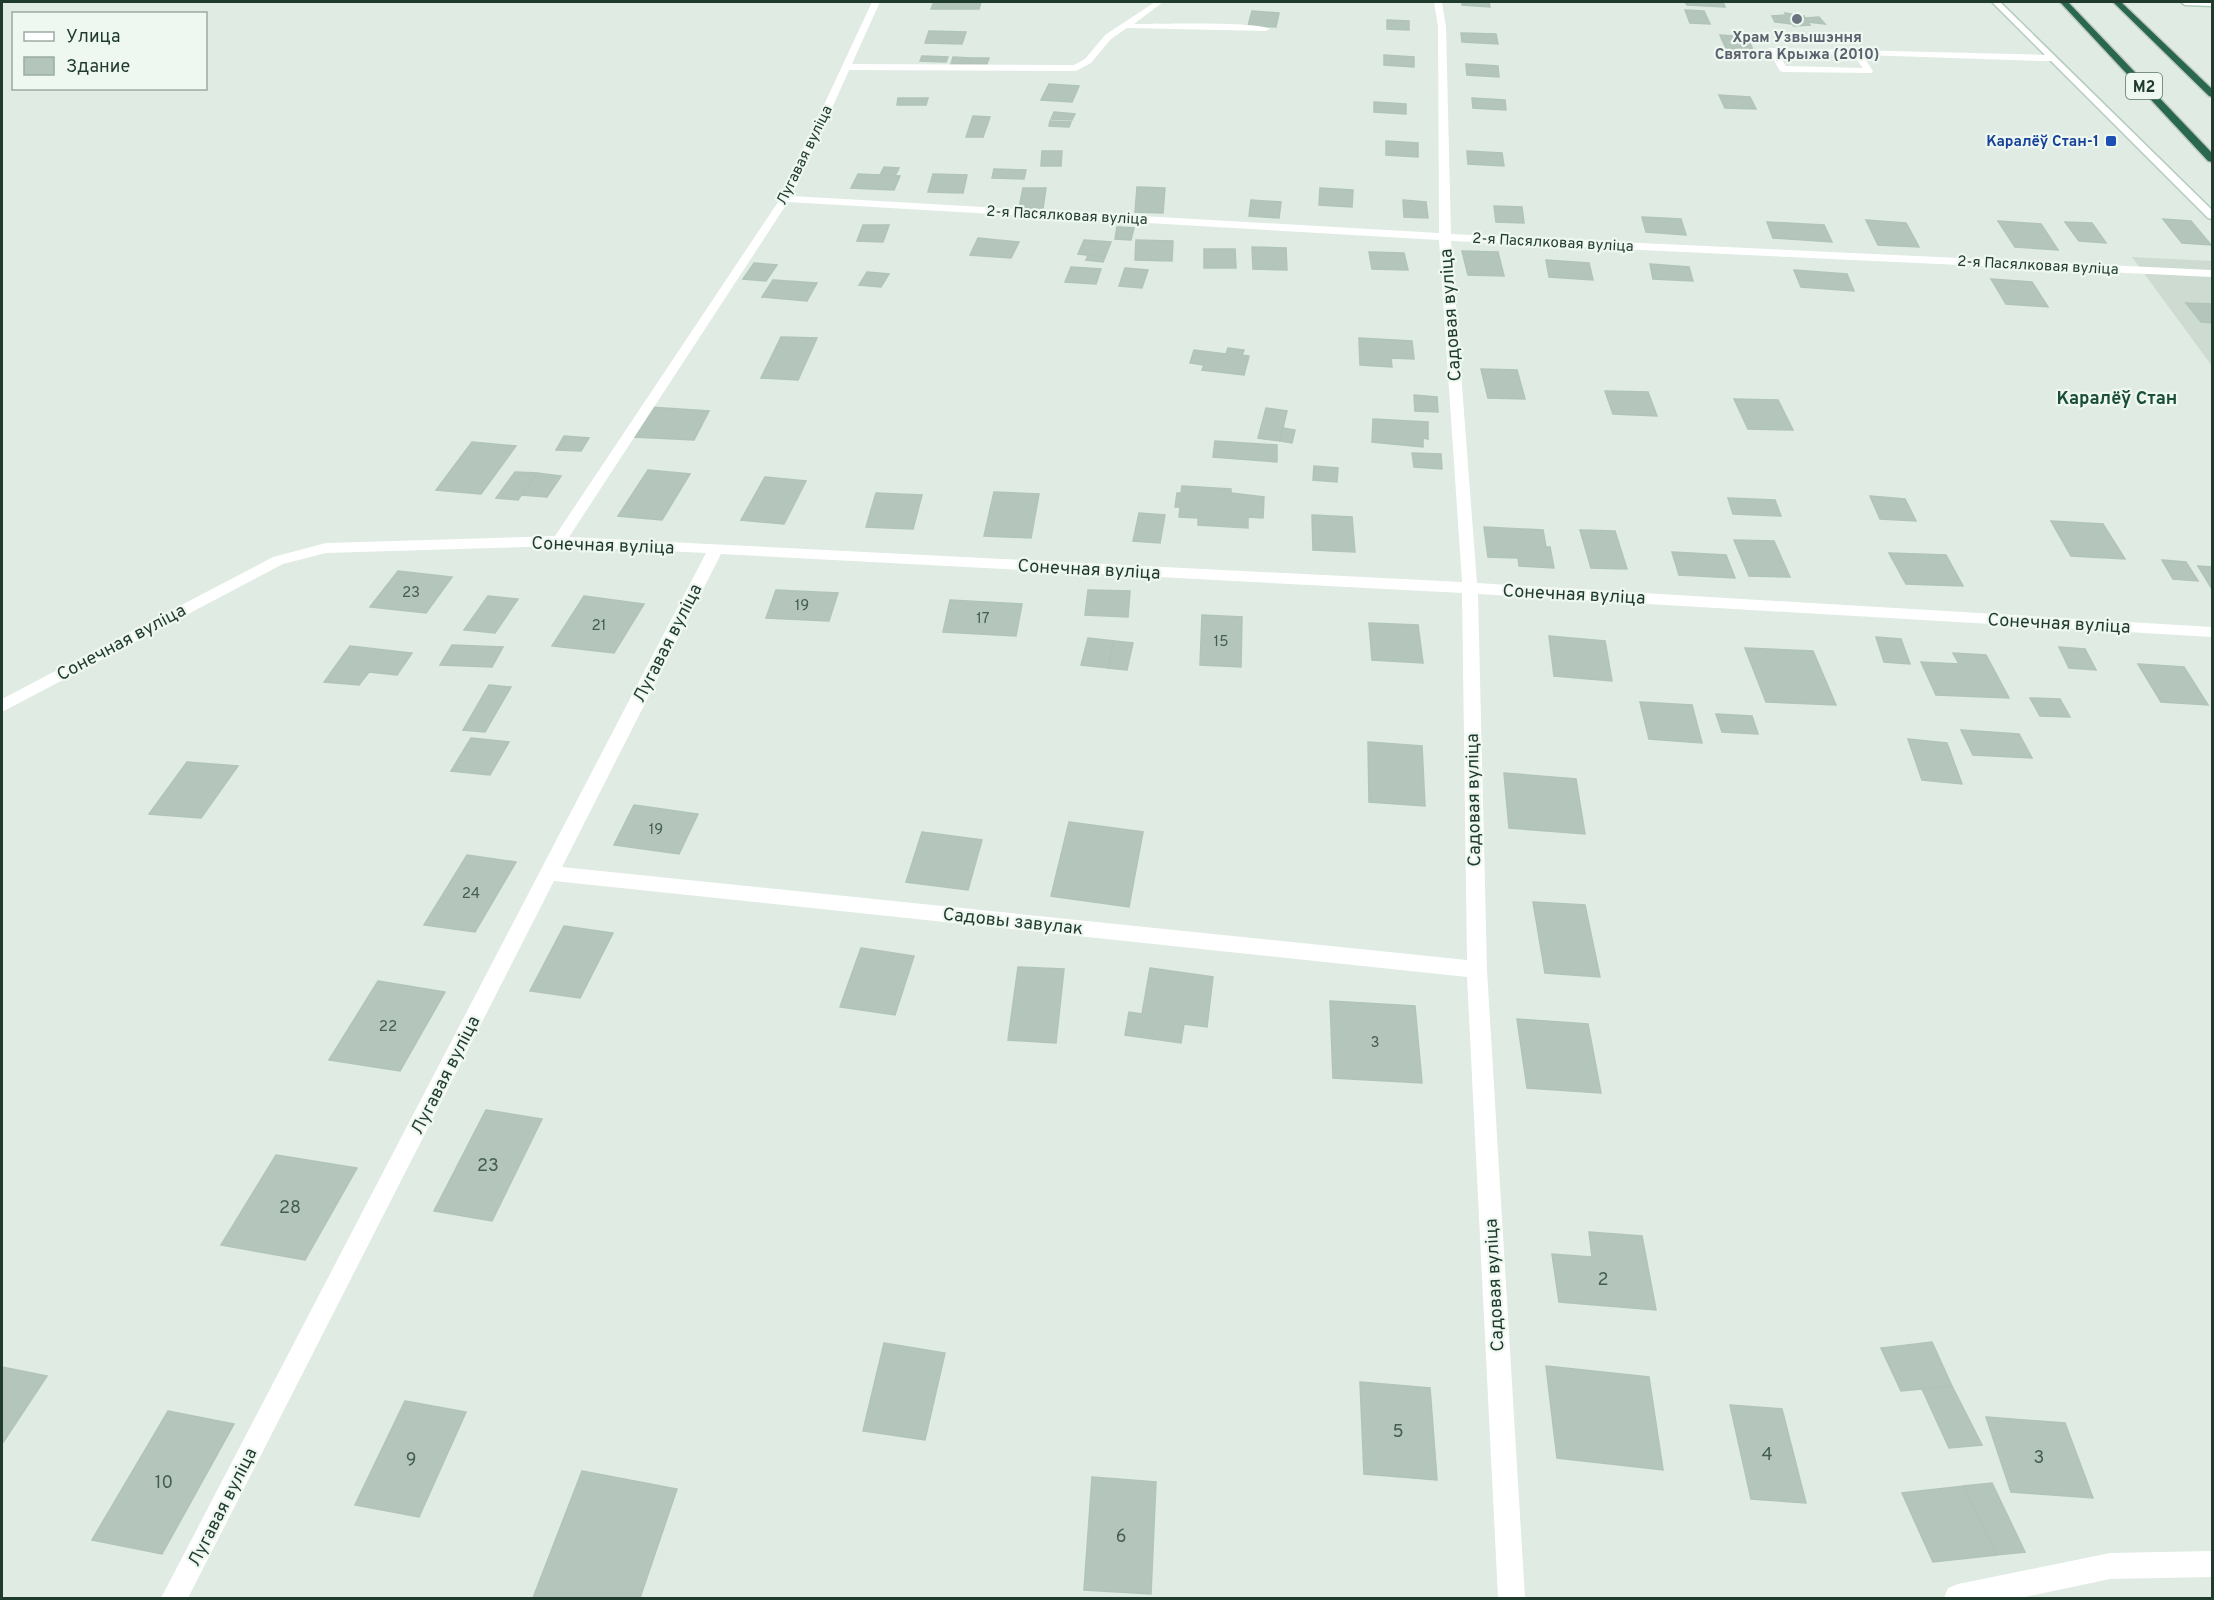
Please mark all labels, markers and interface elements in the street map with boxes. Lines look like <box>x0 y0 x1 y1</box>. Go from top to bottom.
legend <box>12 12 207 90</box>
marker: Храм Узвышэння Святога Крыжа (2010) <box>1790 12 1804 26</box>
text: Улица <box>66 26 120 49</box>
place label: Храм Узвышэння Святога Крыжа (2010) <box>1715 29 1879 65</box>
text: Здание <box>66 56 130 79</box>
road number: М2 <box>2126 73 2162 99</box>
street label: Лугавая вуліца <box>773 103 838 209</box>
place label: Каралёў Стан-1 <box>1986 133 2099 152</box>
marker: Каралёў Стан-1 <box>2104 134 2118 148</box>
street label: 2-я Пасялковая вуліца <box>986 203 1148 230</box>
street label: 2-я Пасялковая вуліца <box>1472 230 1634 257</box>
street label: Садовая вуліца <box>1435 248 1468 382</box>
street label: 2-я Пасялковая вуліца <box>1957 253 2119 280</box>
district label: Каралёў Стан <box>2057 388 2177 411</box>
street label: Сонечная вуліца <box>531 533 675 560</box>
street label: Сонечная вуліца <box>1017 555 1161 586</box>
street label: Лугавая вуліца <box>628 580 708 707</box>
street label: Сонечная вуліца <box>1502 580 1646 611</box>
house number: 23 <box>402 584 420 603</box>
house number: 19 <box>795 597 809 616</box>
street label: Сонечная вуліца <box>53 600 190 687</box>
street label: Сонечная вуліца <box>1987 609 2131 640</box>
house number: 17 <box>976 610 990 629</box>
house number: 21 <box>592 617 606 636</box>
house number: 15 <box>1214 633 1228 652</box>
street label: Садовая вуліца <box>1462 733 1487 867</box>
house number: 19 <box>649 821 663 840</box>
house number: 24 <box>462 885 480 904</box>
street label: Садовы завулак <box>941 904 1084 941</box>
street label: Лугавая вуліца <box>406 1012 486 1139</box>
house number: 22 <box>379 1018 397 1037</box>
house number: 3 <box>1370 1034 1380 1053</box>
house number: 23 <box>477 1155 499 1178</box>
house number: 28 <box>279 1197 301 1220</box>
street label: Садовая вуліца <box>1481 1218 1510 1352</box>
house number: 2 <box>1597 1269 1609 1292</box>
house number: 5 <box>1392 1421 1404 1444</box>
street label: Лугавая вуліца <box>183 1444 263 1571</box>
house number: 4 <box>1761 1444 1773 1467</box>
house number: 3 <box>2034 1447 2044 1470</box>
house number: 9 <box>406 1449 416 1472</box>
house number: 10 <box>155 1472 173 1495</box>
house number: 6 <box>1116 1526 1126 1549</box>

